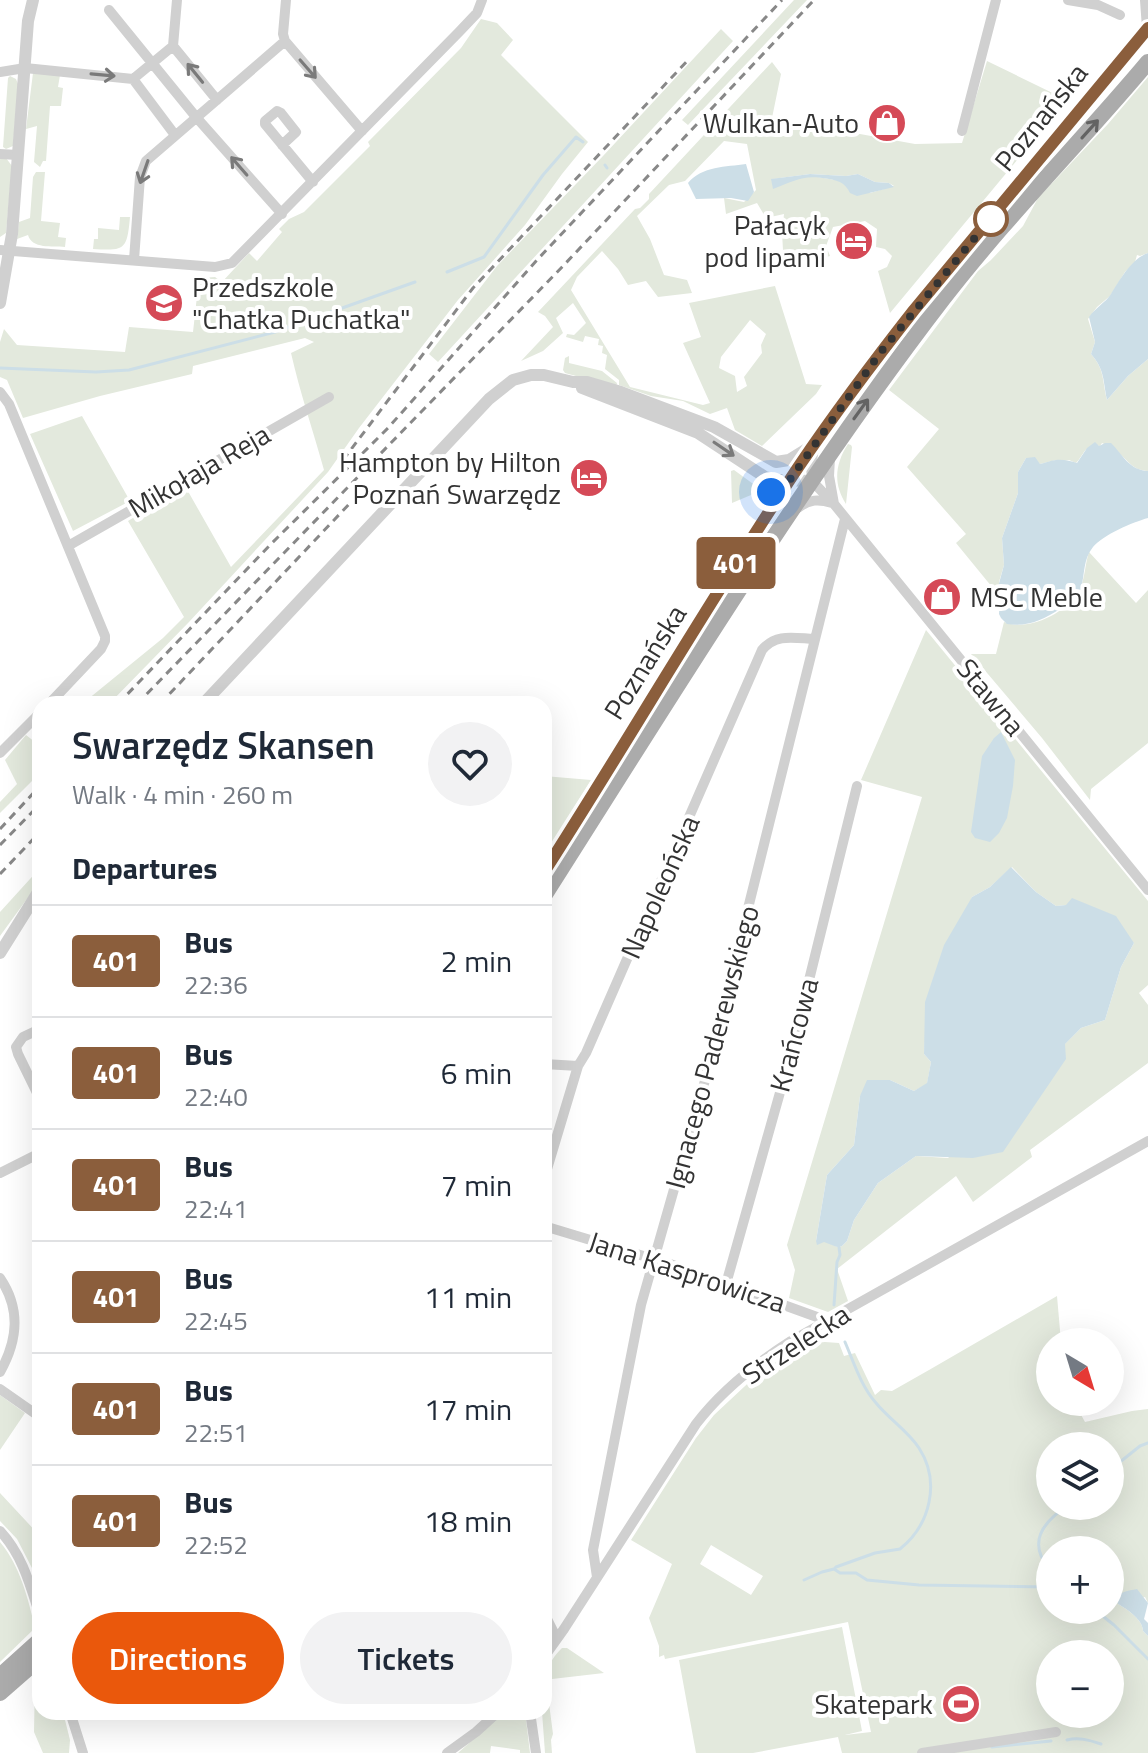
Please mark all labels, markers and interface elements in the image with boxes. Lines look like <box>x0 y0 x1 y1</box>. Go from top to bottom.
street label: Poznańska <box>983 53 1098 180</box>
one-way arrow <box>299 58 317 78</box>
one-way arrow <box>186 63 204 84</box>
one-way arrow <box>89 68 116 83</box>
place label: Wulkan-Auto <box>703 101 859 144</box>
shop icon: Wulkan-Auto <box>866 102 908 144</box>
one-way arrow <box>1081 120 1099 140</box>
one-way arrow <box>230 156 248 176</box>
one-way arrow <box>135 159 150 184</box>
unlabelled marker <box>974 202 1008 236</box>
place label: Pałacyk pod lipami <box>705 203 826 278</box>
hotel icon: Pałacyk pod lipami <box>833 220 875 262</box>
place label: Przedszkole "Chatka Puchatka" <box>192 265 410 340</box>
school or university icon: Przedszkole "Chatka Puchatka" <box>143 282 185 324</box>
one-way arrow <box>853 399 870 421</box>
street label: Mikołaja Reja <box>120 412 278 529</box>
place label: Hampton by Hilton Poznań Swarzędz <box>339 440 561 515</box>
one-way arrow <box>712 440 734 457</box>
hotel icon: Hampton by Hilton Poznań Swarzędz <box>568 457 610 499</box>
your location <box>751 472 791 512</box>
line badge: 401 <box>690 537 782 589</box>
text: 401 <box>712 541 760 584</box>
place label: MSC Meble <box>970 575 1103 618</box>
shop icon: MSC Meble <box>921 576 963 618</box>
street label: Poznańska <box>592 596 697 728</box>
street label: Stawna <box>947 648 1036 745</box>
text: Swarzędz Skansen <box>72 716 375 774</box>
button: heart <box>428 722 512 806</box>
text: Walk · 4 min · 260 m <box>72 775 293 814</box>
street label: Napoleońska <box>609 808 710 966</box>
text: Departures <box>72 845 217 891</box>
street label: Ignacego Paderewskiego <box>653 900 770 1193</box>
text: Bus <box>184 919 233 965</box>
text: 2 min <box>441 938 512 984</box>
text: 401 <box>92 939 140 982</box>
text: 22:36 <box>184 965 248 1004</box>
street label: Krańcowa <box>758 973 829 1097</box>
text: Bus <box>184 1031 233 1077</box>
text: 6 min <box>441 1050 512 1096</box>
text: 401 <box>92 1051 140 1094</box>
text: 22:40 <box>184 1077 248 1116</box>
text: Bus <box>184 1143 233 1189</box>
text: 7 min <box>441 1162 512 1208</box>
text: 401 <box>92 1163 140 1206</box>
text: 22:41 <box>184 1189 248 1228</box>
street label: Jana Kasprowicza <box>583 1219 792 1324</box>
text: Bus <box>184 1255 233 1301</box>
text: 11 min <box>424 1274 512 1320</box>
text: 401 <box>92 1275 140 1318</box>
street label: Strzelecka <box>733 1292 858 1395</box>
text: 22:45 <box>184 1301 248 1340</box>
north arrow <box>1036 1328 1124 1416</box>
map controls <box>1036 1328 1124 1728</box>
text: Bus <box>184 1367 233 1413</box>
text: 17 min <box>424 1386 512 1432</box>
text: 401 <box>92 1387 140 1430</box>
text: 22:51 <box>184 1413 248 1452</box>
button: layers <box>1036 1432 1124 1520</box>
text: Bus <box>184 1479 233 1525</box>
text: 18 min <box>424 1498 512 1544</box>
text: 401 <box>92 1499 140 1542</box>
text: 22:52 <box>184 1525 248 1564</box>
button: + <box>1036 1536 1124 1624</box>
button: Directions <box>72 1612 284 1704</box>
button: Tickets <box>300 1612 512 1704</box>
button: − <box>1036 1640 1124 1728</box>
place label: Skatepark <box>815 1682 933 1725</box>
sports icon: Skatepark <box>940 1683 982 1725</box>

